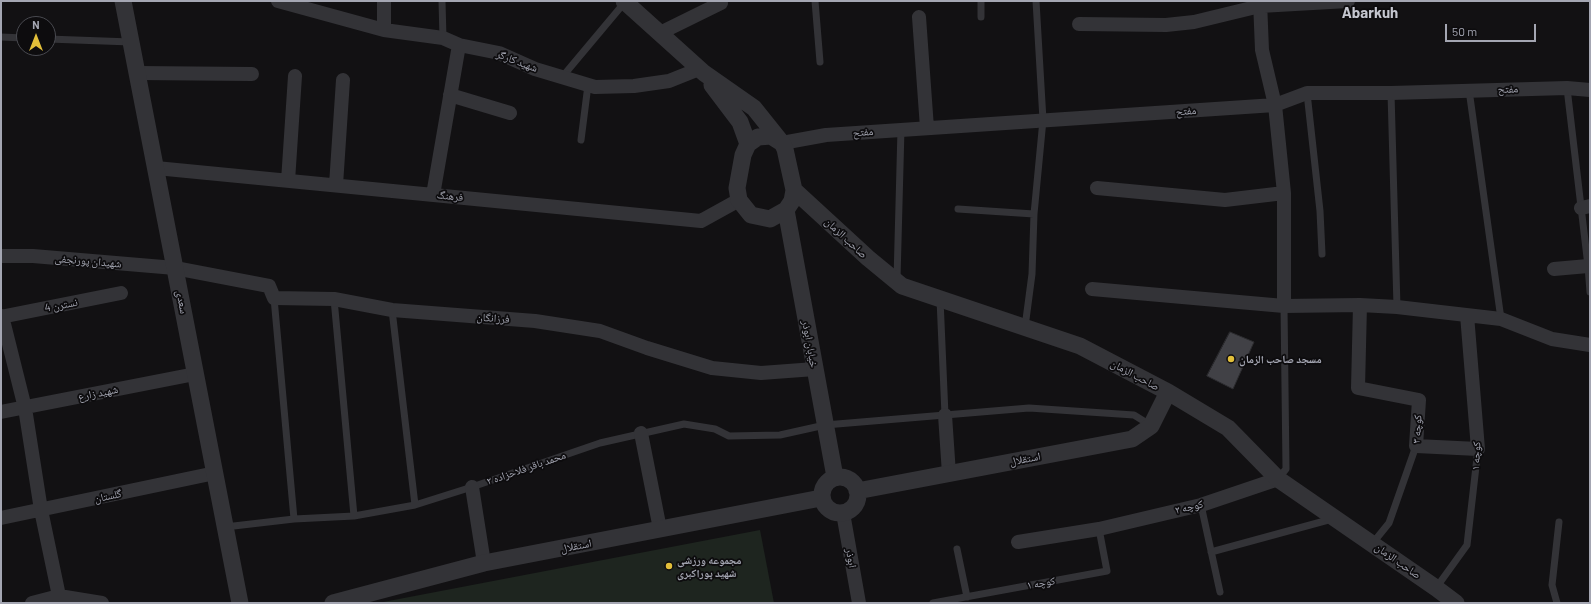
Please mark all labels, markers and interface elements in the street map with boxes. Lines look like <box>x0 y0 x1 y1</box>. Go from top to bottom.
district label: Abarkuh <box>1342 4 1398 22</box>
north arrow <box>16 16 56 56</box>
scale bar <box>1447 16 1538 42</box>
text: N <box>32 18 40 31</box>
text: 50 m <box>1452 24 1477 38</box>
street label: شهید کارگر <box>494 47 540 75</box>
street label: مفتح <box>1498 82 1518 96</box>
street label: مفتح <box>1175 104 1197 118</box>
street label: مفتح <box>852 125 874 139</box>
street label: فرهنگ <box>436 188 464 204</box>
street label: صاحب الزمان <box>822 215 870 261</box>
street label: شهیدان پورنجفی <box>54 251 122 271</box>
street label: سعدی <box>173 289 191 315</box>
street label: نسترن 4 <box>43 295 79 315</box>
street label: فرزانگان <box>476 310 510 326</box>
street label: خیابان ابوذر <box>799 319 821 369</box>
place label: مسجد صاحب الزمان <box>1239 352 1322 366</box>
marker: مسجد صاحب الزمان <box>1226 354 1236 364</box>
street label: صاحب الزمان <box>1108 357 1162 393</box>
street label: شهید زارع <box>77 383 119 403</box>
street label: کوچه ۳ <box>1409 414 1425 444</box>
street label: کوچه ۱ <box>1469 441 1483 471</box>
street label: محمد باقر فلاحزاده ۲ <box>485 448 567 488</box>
street label: استقلال <box>1008 450 1042 468</box>
street label: گلستان <box>93 487 123 505</box>
street label: کوچه ۲ <box>1173 497 1205 517</box>
street label: استقلال <box>559 537 593 555</box>
street label: صاحب الزمان <box>1372 540 1424 582</box>
street label: ابوذر <box>843 547 859 569</box>
place label: مجموعه ورزشی شهید پوراکبری <box>677 553 741 579</box>
marker: مجموعه ورزشی شهید پوراکبری <box>664 561 674 571</box>
street label: کوچه ۱ <box>1026 574 1056 592</box>

